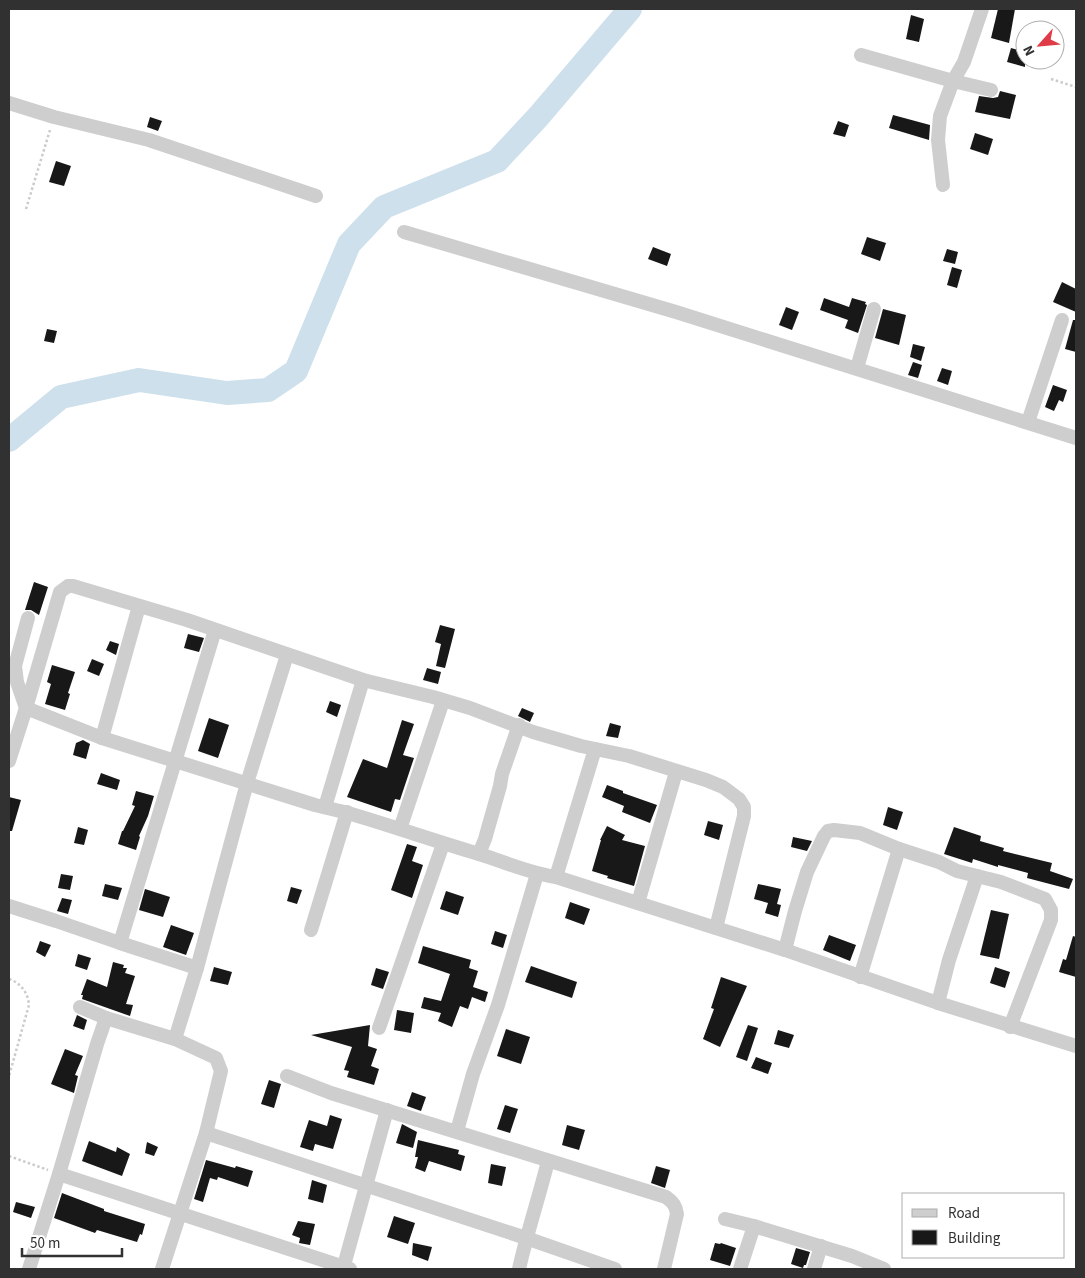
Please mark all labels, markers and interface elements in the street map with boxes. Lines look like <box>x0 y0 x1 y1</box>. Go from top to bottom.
north arrow <box>1015 20 1065 70</box>
text: N <box>1018 42 1040 59</box>
legend <box>902 1193 1065 1258</box>
text: Road <box>948 1203 980 1224</box>
scale bar <box>22 1226 122 1258</box>
text: Building <box>948 1228 1001 1249</box>
text: 50 m <box>30 1233 60 1254</box>

